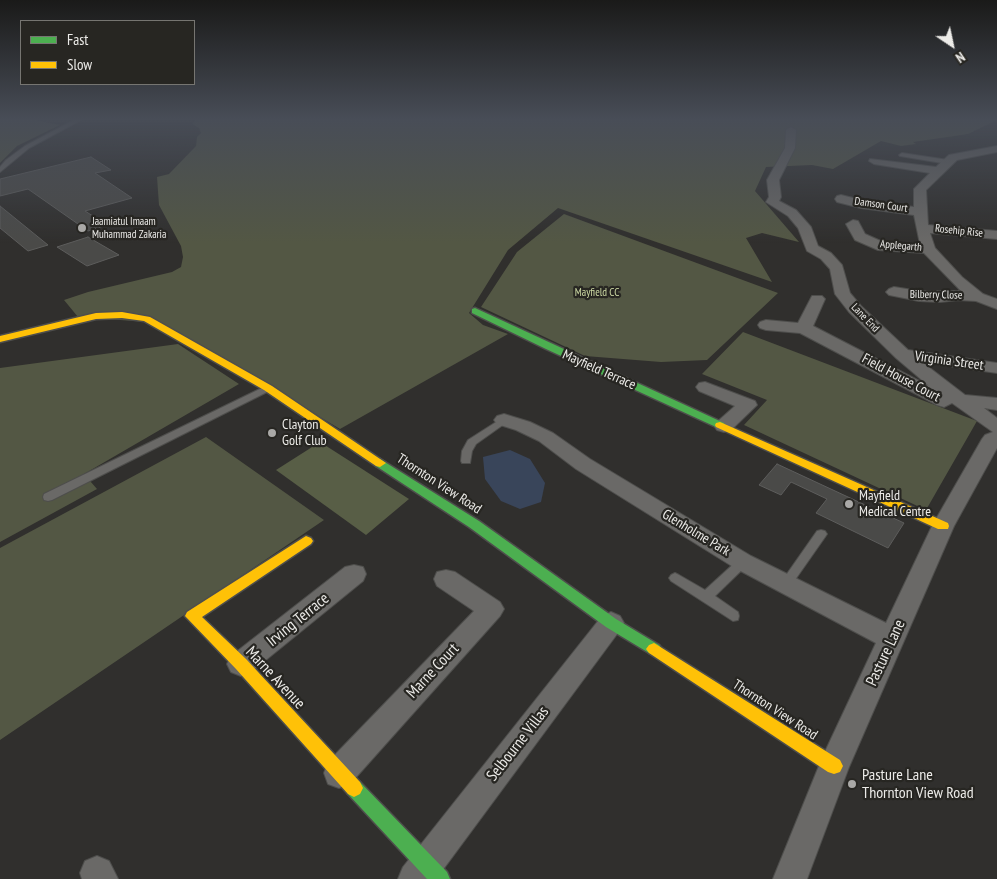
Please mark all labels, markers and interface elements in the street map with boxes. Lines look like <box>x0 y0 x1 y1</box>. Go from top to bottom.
legend <box>20 20 195 85</box>
north arrow <box>927 20 977 70</box>
text: Fast <box>67 30 88 49</box>
text: N <box>952 48 969 67</box>
text: Slow <box>67 55 92 74</box>
street label: Damson Court <box>854 195 908 215</box>
place label: Jaamiatul Imaam Muhammad Zakaria <box>92 215 166 241</box>
marker: Jaamiatul Imaam Muhammad Zakaria <box>76 222 88 234</box>
street label: Rosehip Rise <box>934 222 984 240</box>
street label: Applegarth <box>879 238 923 254</box>
park label: Mayfield CC <box>575 286 619 300</box>
street label: Bilberry Close <box>910 288 962 302</box>
street label: Lane End <box>848 301 882 335</box>
street label: Mayfield Terrace <box>560 346 638 394</box>
street label: Virginia Street <box>914 348 984 374</box>
street label: Field House Court <box>859 350 943 406</box>
place label: Clayton Golf Club <box>282 417 327 450</box>
marker: Clayton Golf Club <box>266 427 278 439</box>
street label: Thornton View Road <box>393 450 485 518</box>
place label: Mayfield Medical Centre <box>859 488 931 520</box>
marker: Mayfield Medical Centre <box>843 498 855 510</box>
street label: Glenholme Park <box>659 506 733 560</box>
street label: Irving Terrace <box>263 589 333 651</box>
street label: Pasture Lane <box>862 617 910 689</box>
street label: Marne Court <box>403 640 463 702</box>
street label: Marne Avenue <box>241 643 309 713</box>
street label: Thornton View Road <box>729 676 821 744</box>
street label: Selbourne Villas <box>483 703 553 785</box>
place label: Pasture Lane Thornton View Road <box>862 765 974 803</box>
marker: Pasture Lane Thornton View Road <box>846 778 858 790</box>

